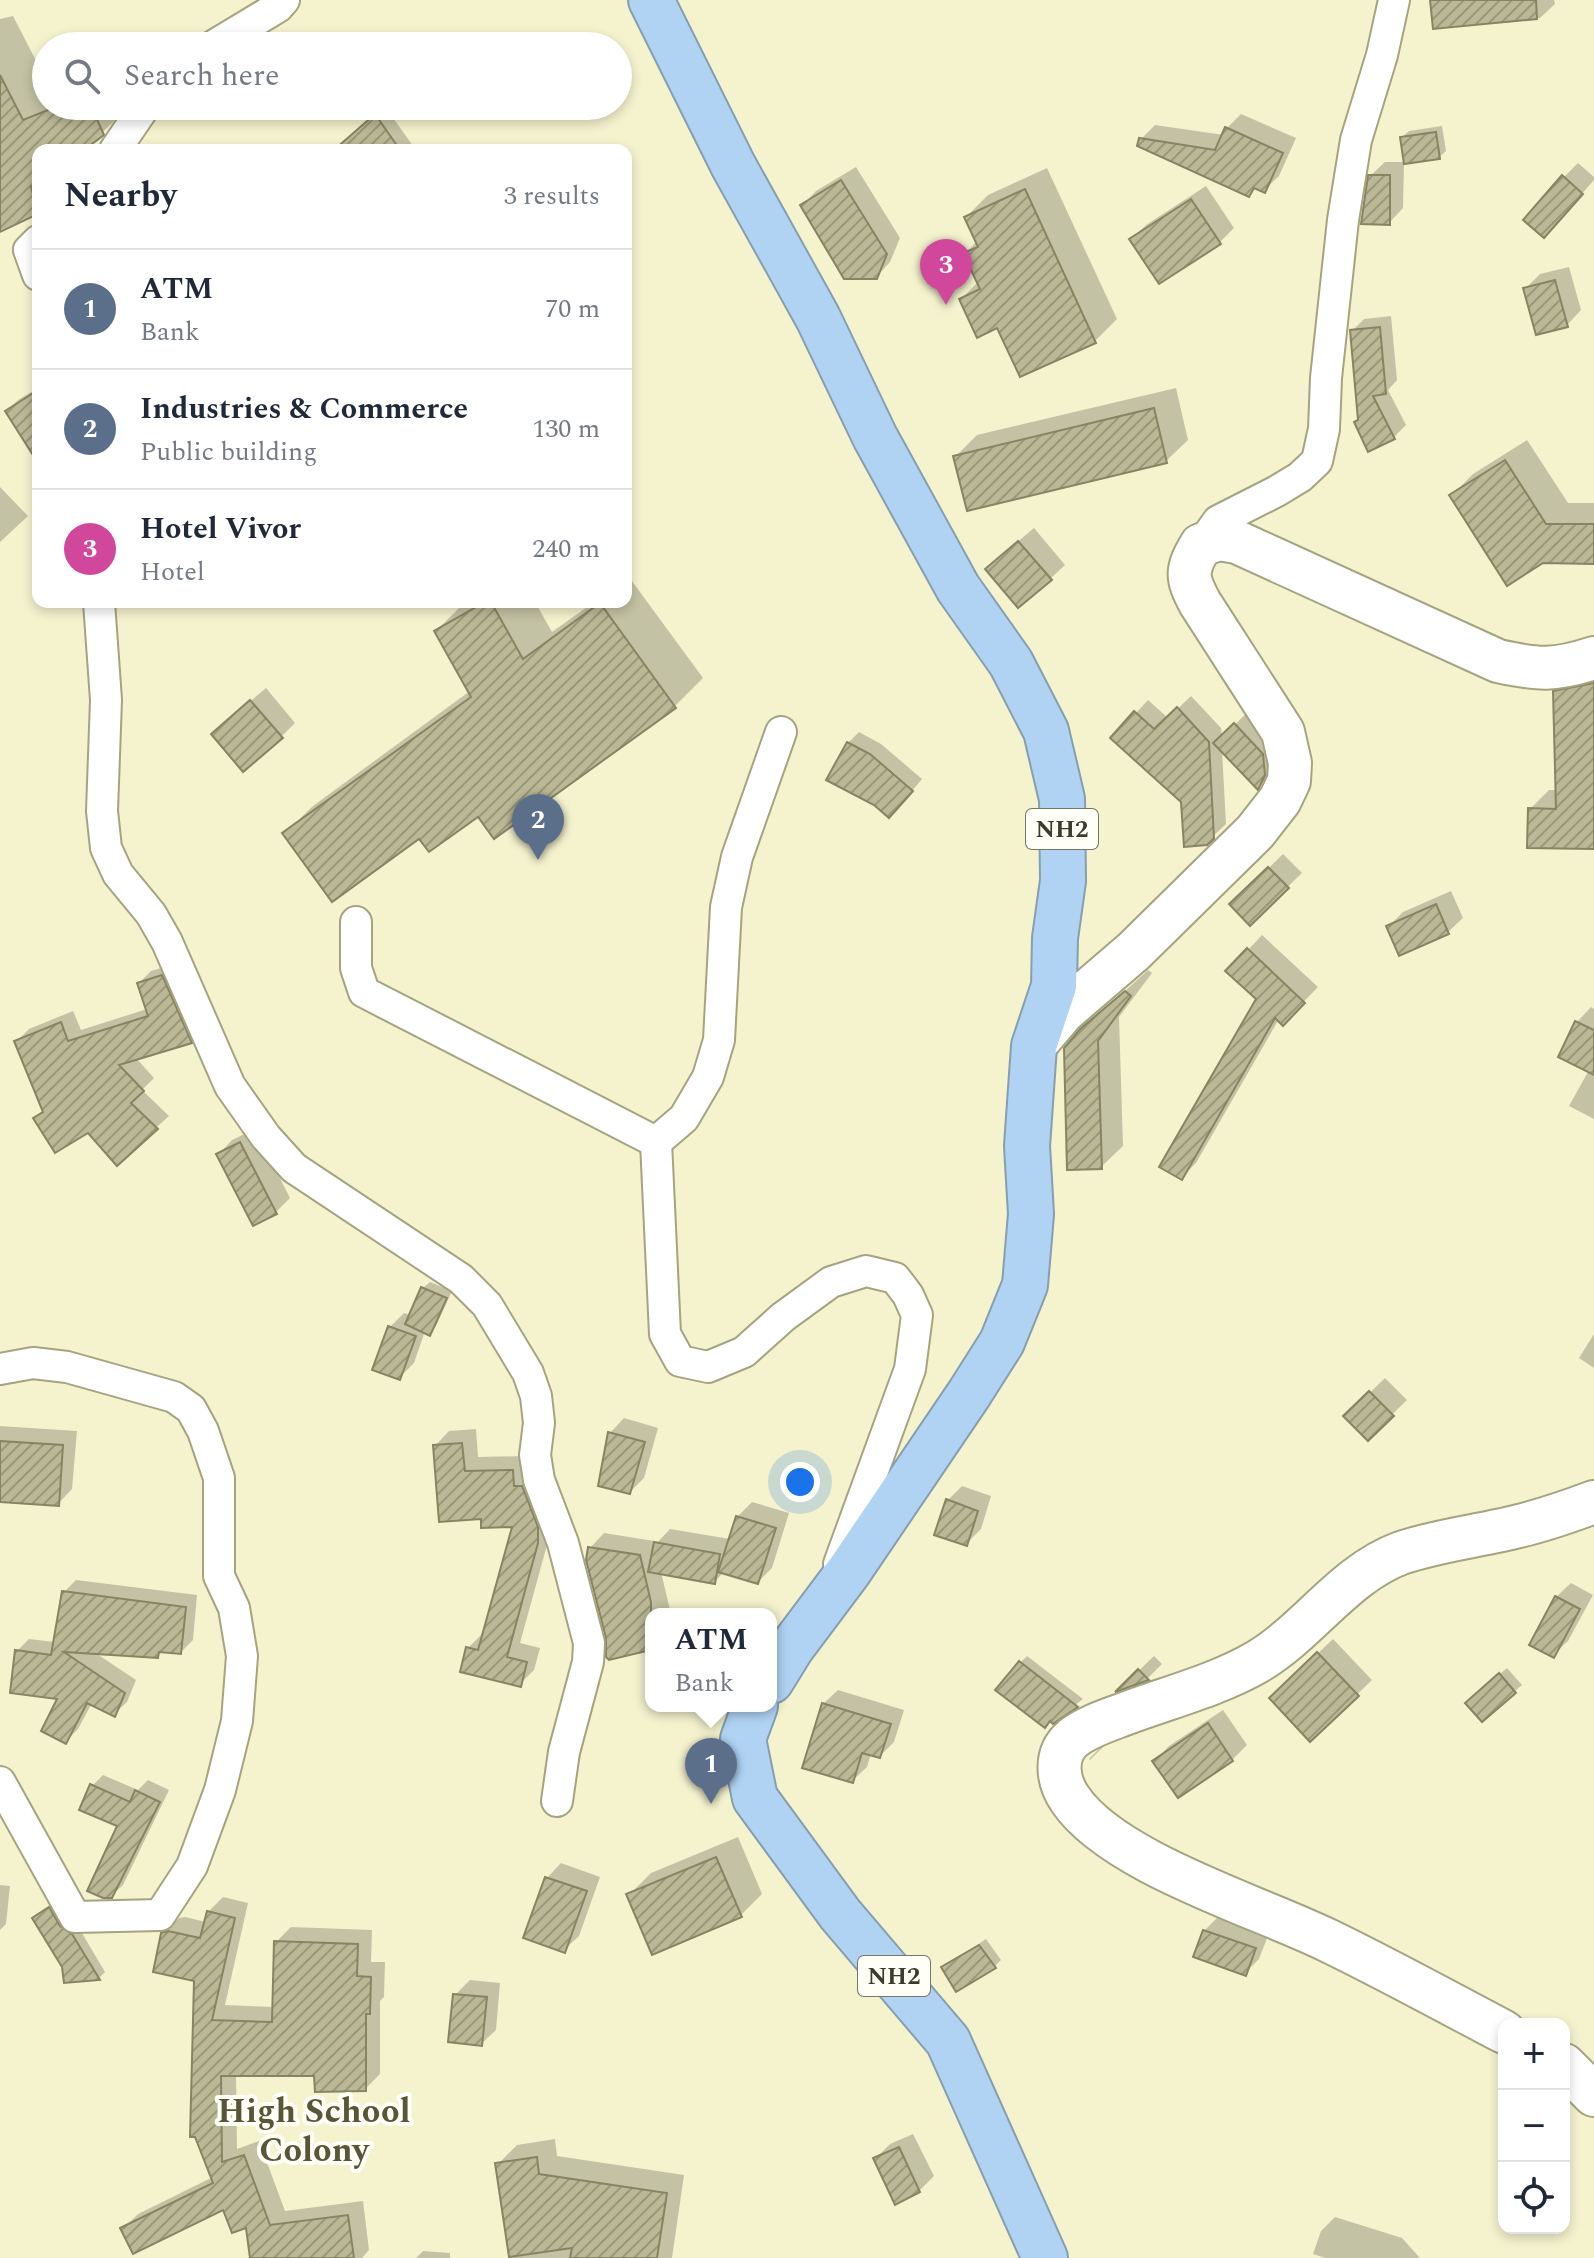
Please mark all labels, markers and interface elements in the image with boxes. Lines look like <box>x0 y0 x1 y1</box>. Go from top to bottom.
search box <box>32 32 632 120</box>
text: Search here <box>124 53 280 99</box>
icon: search <box>60 54 104 98</box>
text: Nearby <box>64 170 177 222</box>
text: 3 results <box>504 176 600 216</box>
pin: 3 <box>920 239 972 305</box>
text: ATM <box>140 266 213 312</box>
text: 1 <box>83 289 97 329</box>
text: 70 m <box>545 289 600 329</box>
text: Bank <box>140 312 199 352</box>
text: Industries & Commerce <box>140 386 468 432</box>
text: 2 <box>83 409 97 449</box>
text: 130 m <box>532 409 600 449</box>
text: Public building <box>140 432 317 472</box>
text: Hotel Vivor <box>140 506 301 552</box>
text: 3 <box>83 529 97 569</box>
text: 240 m <box>532 529 600 569</box>
text: Hotel <box>140 552 205 592</box>
pin: 2 <box>512 794 564 860</box>
road number: NH2 <box>1026 809 1098 849</box>
your location <box>780 1462 820 1502</box>
popup <box>645 1608 777 1712</box>
text: ATM <box>674 1617 748 1663</box>
text: Bank <box>674 1663 734 1703</box>
pin: 1 <box>685 1738 737 1804</box>
road number: NH2 <box>858 1956 930 1996</box>
map controls <box>1498 2018 1570 2234</box>
button: + <box>1498 2018 1570 2090</box>
district label: High School Colony <box>217 2086 411 2177</box>
button: − <box>1498 2090 1570 2162</box>
button: locate <box>1498 2162 1570 2234</box>

